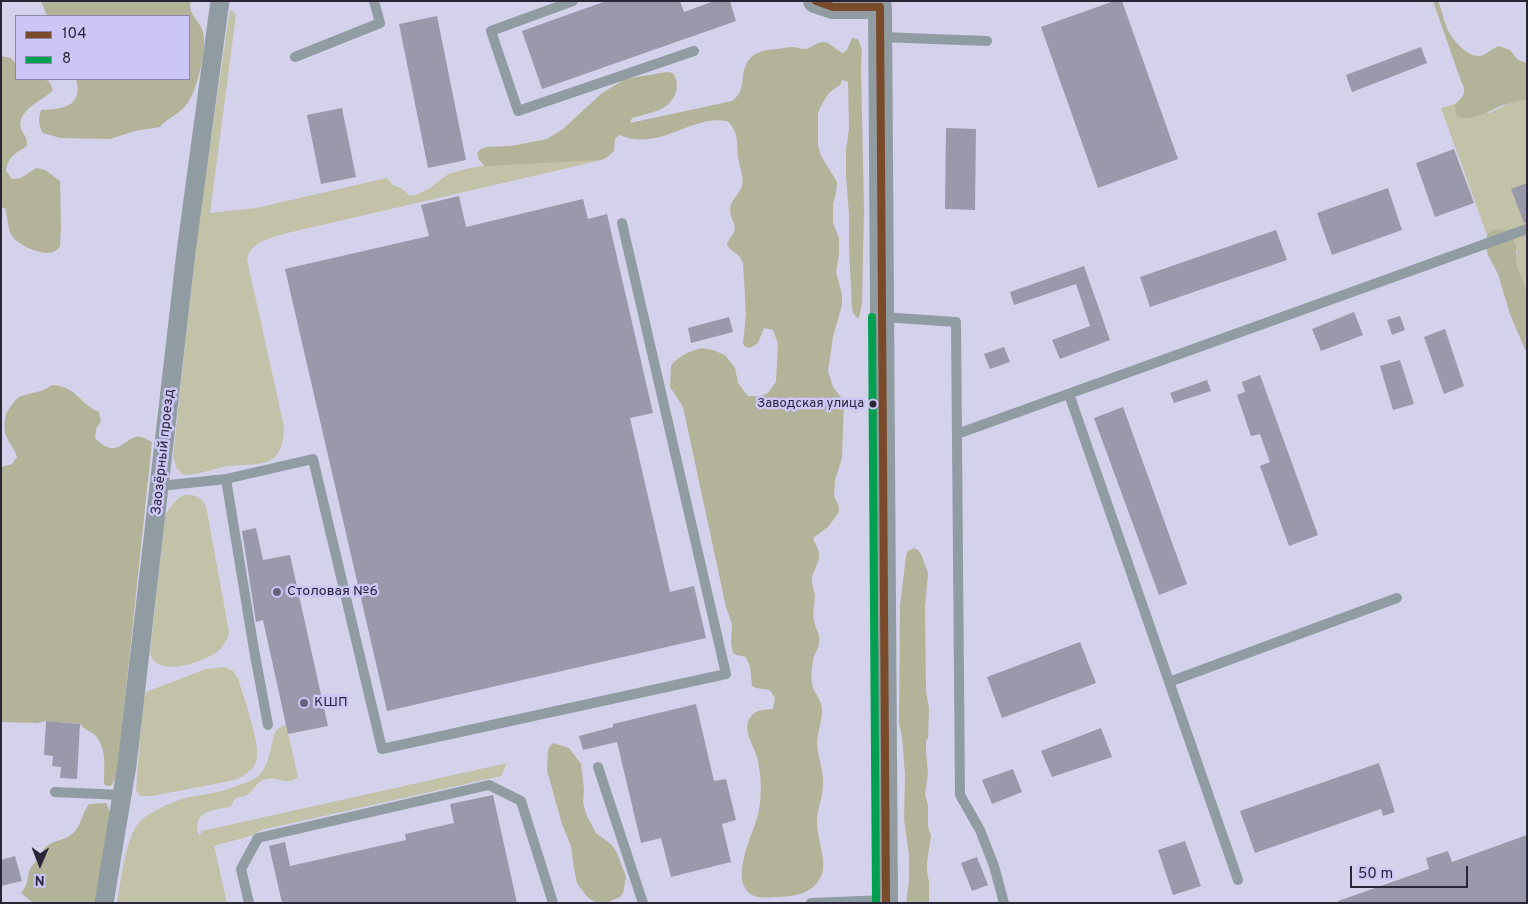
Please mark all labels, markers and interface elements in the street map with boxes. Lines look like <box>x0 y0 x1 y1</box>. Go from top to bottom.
legend <box>15 15 190 80</box>
text: 104 <box>62 25 87 44</box>
text: 8 <box>62 50 71 69</box>
street label: Заозёрный проезд <box>149 388 179 516</box>
place label: Заводская улица <box>757 396 864 412</box>
marker: Заводская улица <box>868 399 878 409</box>
place label: Столовая №6 <box>287 584 378 600</box>
marker: Столовая №6 <box>271 586 283 598</box>
place label: КШП <box>314 695 348 711</box>
marker: КШП <box>298 697 310 709</box>
north arrow <box>15 839 65 889</box>
scale bar <box>1353 856 1470 888</box>
text: 50 m <box>1358 865 1393 884</box>
text: N <box>35 871 45 888</box>

